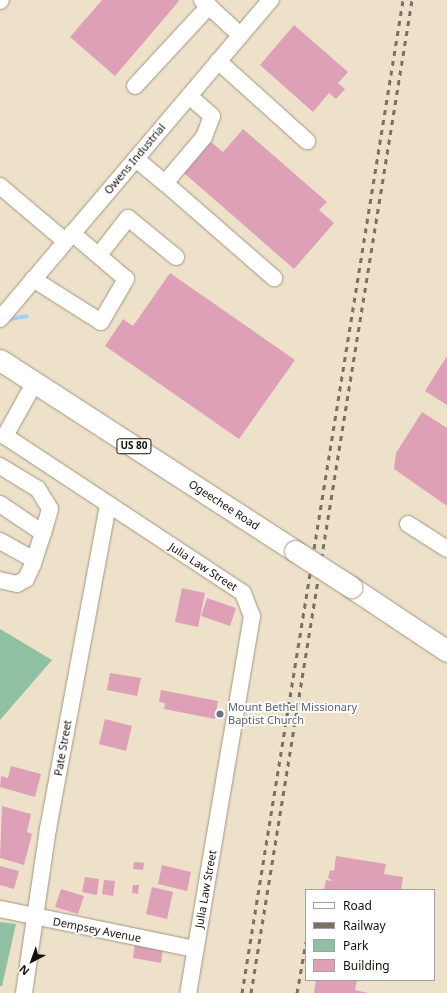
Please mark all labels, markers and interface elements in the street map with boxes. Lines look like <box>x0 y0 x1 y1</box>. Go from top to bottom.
street label: Owens Industrial <box>102 121 168 197</box>
road number: US 80 <box>116 438 152 454</box>
street label: Ogeechee Road <box>186 477 262 533</box>
street label: Julia Law Street <box>166 540 240 594</box>
place label: Mount Bethel Missionary Baptist Church <box>228 701 357 727</box>
marker: Mount Bethel Missionary Baptist Church <box>215 709 225 719</box>
street label: Pate Street <box>52 719 74 777</box>
street label: Julia Law Street <box>193 849 219 929</box>
legend <box>305 889 435 981</box>
text: Road <box>343 897 372 914</box>
street label: Dempsey Avenue <box>52 915 142 945</box>
text: Railway <box>343 917 386 934</box>
text: Park <box>343 937 368 954</box>
north arrow <box>12 941 52 981</box>
text: Building <box>343 957 390 974</box>
text: N <box>16 962 32 979</box>

